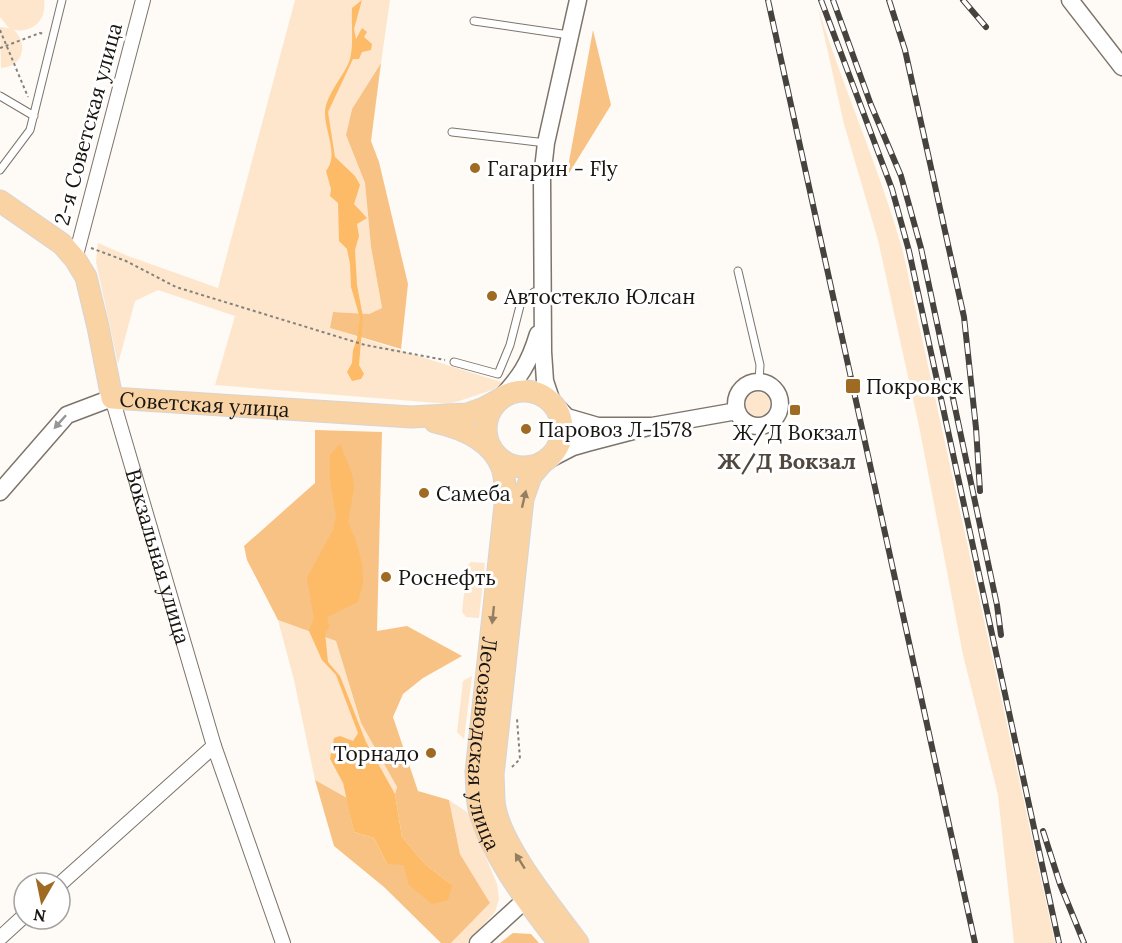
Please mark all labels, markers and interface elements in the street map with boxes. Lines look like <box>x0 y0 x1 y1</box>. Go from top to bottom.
street label: 2-я Советская улица <box>48 20 128 228</box>
place label: Гагарин - Fly <box>487 155 618 182</box>
marker: Гагарин - Fly <box>468 161 482 175</box>
place label: Автостекло Юлсан <box>503 283 695 310</box>
marker: Автостекло Юлсан <box>485 289 499 303</box>
place label: Покровск <box>866 373 964 400</box>
marker: Покровск <box>844 377 862 395</box>
street label: Советская улица <box>119 385 291 423</box>
marker: Ж/Д Вокзал <box>788 403 802 417</box>
one-way arrow <box>53 415 67 430</box>
place label: Паровоз Л-1578 <box>538 416 693 443</box>
place label: Ж/Д Вокзал <box>733 419 857 446</box>
marker: Паровоз Л-1578 <box>519 422 533 436</box>
district label: Ж/Д Вокзал <box>718 447 856 475</box>
street label: Вокзальная улица <box>120 465 197 647</box>
place label: Самеба <box>436 480 511 507</box>
marker: Самеба <box>417 486 431 500</box>
one-way arrow <box>520 490 530 508</box>
place label: Роснефть <box>398 564 496 591</box>
marker: Роснефть <box>379 570 393 584</box>
one-way arrow <box>488 606 498 625</box>
street label: Лесозаводская улица <box>462 636 507 855</box>
place label: Торнадо <box>333 740 419 767</box>
marker: Торнадо <box>424 746 438 760</box>
one-way arrow <box>515 853 526 869</box>
north arrow <box>12 871 72 931</box>
text: N <box>32 905 47 927</box>

